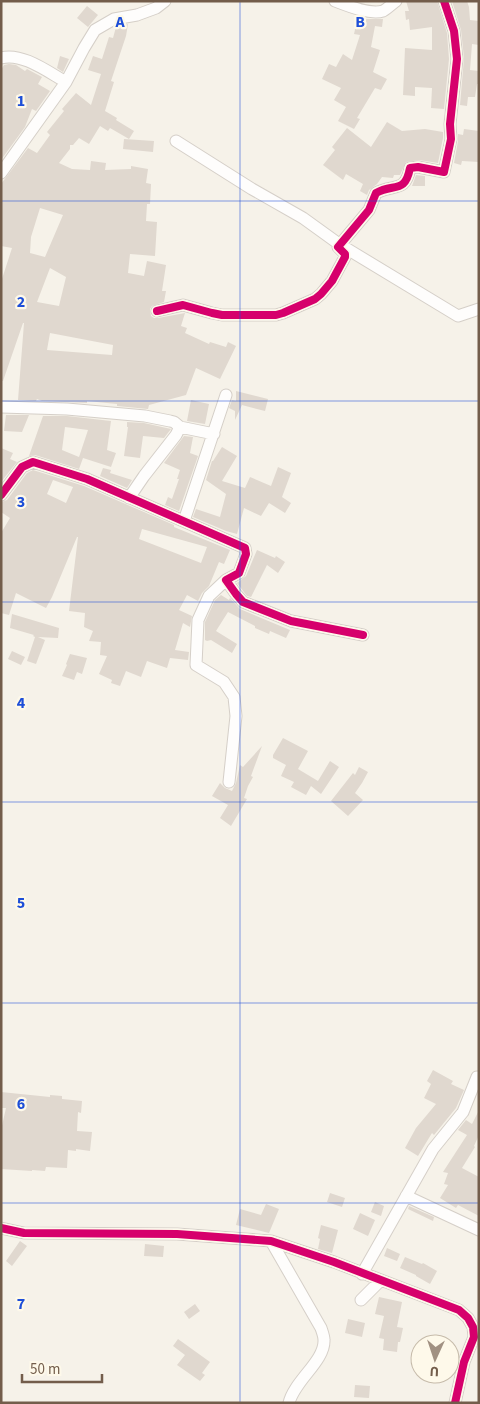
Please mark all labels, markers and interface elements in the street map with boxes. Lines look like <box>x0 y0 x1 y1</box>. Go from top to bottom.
text: A <box>114 11 125 33</box>
text: B <box>355 11 365 33</box>
text: 1 <box>17 90 25 112</box>
text: 2 <box>17 291 25 313</box>
text: 3 <box>17 491 25 513</box>
text: 4 <box>17 692 26 714</box>
text: 5 <box>17 892 25 914</box>
text: 6 <box>17 1093 25 1115</box>
text: 7 <box>17 1293 25 1315</box>
north arrow <box>410 1334 460 1384</box>
scale bar <box>22 1352 102 1384</box>
text: 50 m <box>30 1359 60 1380</box>
text: U <box>429 1361 440 1381</box>

